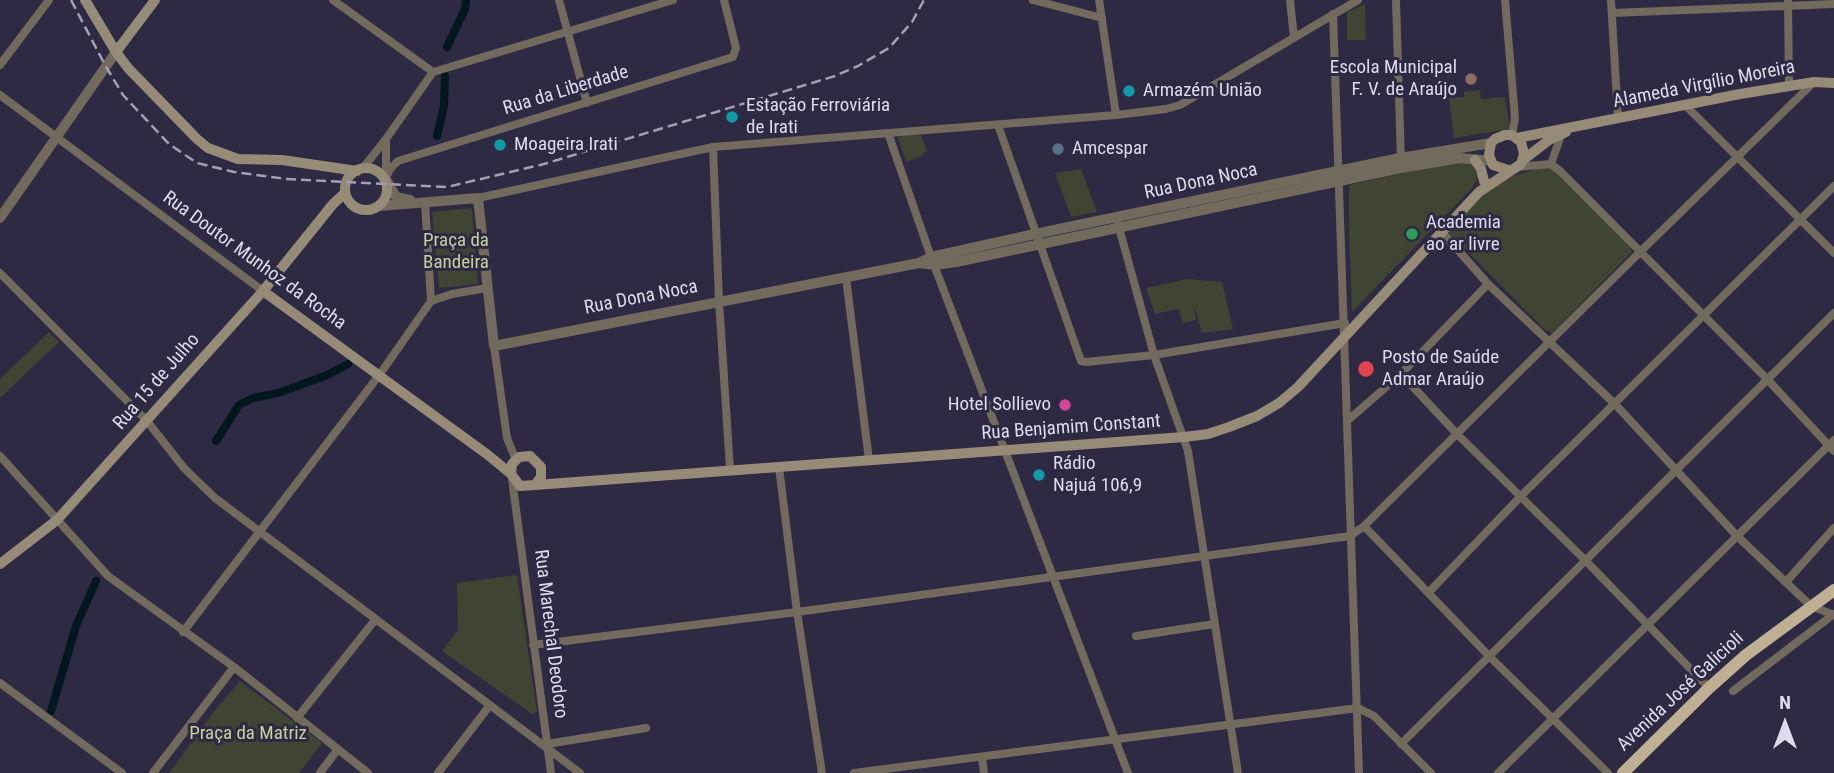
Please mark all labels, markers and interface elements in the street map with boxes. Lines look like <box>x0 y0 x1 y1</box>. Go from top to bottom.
street label: Alameda Virgílio Moreira <box>1611 56 1797 114</box>
place label: Escola Municipal F. V. de Araújo <box>1330 57 1457 101</box>
street label: Rua da Liberdade <box>501 61 631 121</box>
marker: Escola Municipal F. V. de Araújo <box>1463 71 1479 87</box>
place label: Armazém União <box>1143 80 1262 102</box>
marker: Armazém União <box>1121 83 1137 99</box>
place label: Estação Ferroviária de Irati <box>746 95 890 139</box>
marker: Estação Ferroviária de Irati <box>724 109 740 125</box>
place label: Moageira Irati <box>514 134 618 156</box>
marker: Moageira Irati <box>492 137 508 153</box>
place label: Amcespar <box>1072 138 1148 160</box>
marker: Amcespar <box>1050 141 1066 157</box>
street label: Rua Dona Noca <box>1142 159 1260 205</box>
street label: Rua Doutor Munhoz da Rocha <box>158 187 350 335</box>
place label: Academia ao ar livre <box>1426 212 1501 256</box>
marker: Academia ao ar livre <box>1404 226 1420 242</box>
park label: Praça da Bandeira <box>423 230 489 274</box>
street label: Rua Dona Noca <box>582 276 700 320</box>
street label: Rua 15 de Julho <box>109 329 205 435</box>
place label: Posto de Saúde Admar Araújo <box>1382 347 1499 391</box>
marker: Posto de Saúde Admar Araújo <box>1356 359 1376 379</box>
place label: Hotel Sollievo <box>948 394 1051 416</box>
marker: Hotel Sollievo <box>1057 397 1073 413</box>
street label: Rua Benjamim Constant <box>981 410 1161 446</box>
place label: Rádio Najuá 106,9 <box>1053 453 1142 497</box>
marker: Rádio Najuá 106,9 <box>1031 467 1047 483</box>
street label: Rua Marechal Deodoro <box>528 548 572 720</box>
street label: Avenida José Galicioli <box>1613 627 1749 757</box>
north arrow <box>1750 689 1820 759</box>
text: N <box>1779 691 1791 714</box>
park label: Praça da Matriz <box>189 723 307 745</box>

